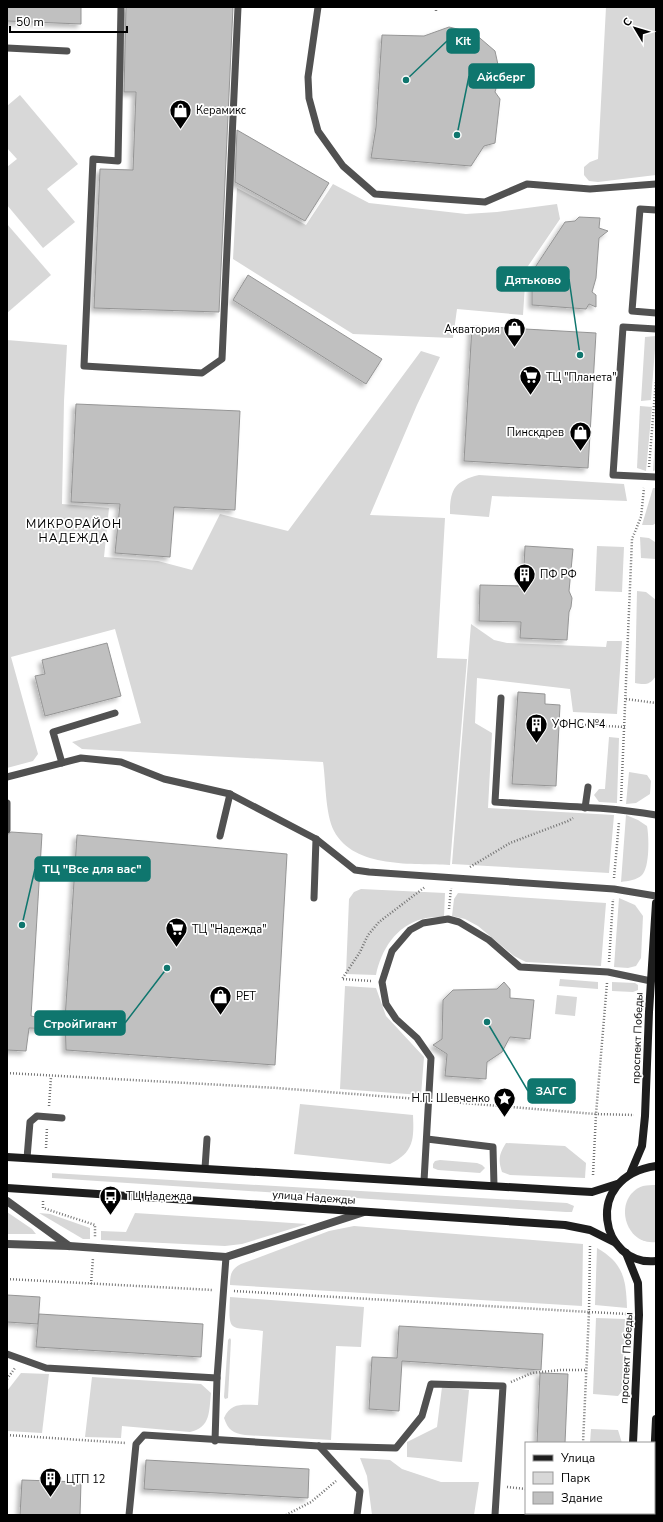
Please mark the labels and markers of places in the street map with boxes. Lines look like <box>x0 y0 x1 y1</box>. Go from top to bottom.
callout: Kit <box>447 29 479 53</box>
callout: Айсберг <box>469 64 534 88</box>
shop icon: Керамикс <box>168 97 194 130</box>
place label: Керамикс <box>196 103 246 118</box>
callout: Дятьково <box>497 267 569 291</box>
shop icon: Акватория <box>502 316 528 349</box>
place label: Акватория <box>444 322 500 337</box>
supermarket icon: ТЦ "Планета" <box>517 364 543 397</box>
place label: ТЦ "Планета" <box>546 370 617 385</box>
shop icon: Пинскдрев <box>567 419 593 452</box>
place label: Пинскдрев <box>507 425 564 440</box>
building icon: ПФ РФ <box>512 561 538 594</box>
place label: ПФ РФ <box>540 567 577 582</box>
building icon: УФНС №4 <box>523 711 549 744</box>
place label: УФНС №4 <box>551 717 606 732</box>
callout: ТЦ "Все для вас" <box>35 857 150 881</box>
supermarket icon: ТЦ "Надежда" <box>163 916 189 949</box>
place label: ТЦ "Надежда" <box>192 922 267 937</box>
shop icon: РЕТ <box>208 983 234 1016</box>
place label: РЕТ <box>236 989 256 1004</box>
callout: СтройГигант <box>35 1011 125 1035</box>
callout: ЗАГС <box>528 1079 575 1103</box>
place icon: Н.П. Шевченко <box>492 1085 518 1118</box>
place label: Н.П. Шевченко <box>411 1091 490 1106</box>
bus stop icon: ТЦ Надежда <box>97 1183 123 1216</box>
place label: ТЦ Надежда <box>126 1189 192 1204</box>
building icon: ЦТП 12 <box>38 1466 64 1499</box>
place label: ЦТП 12 <box>66 1472 105 1487</box>

